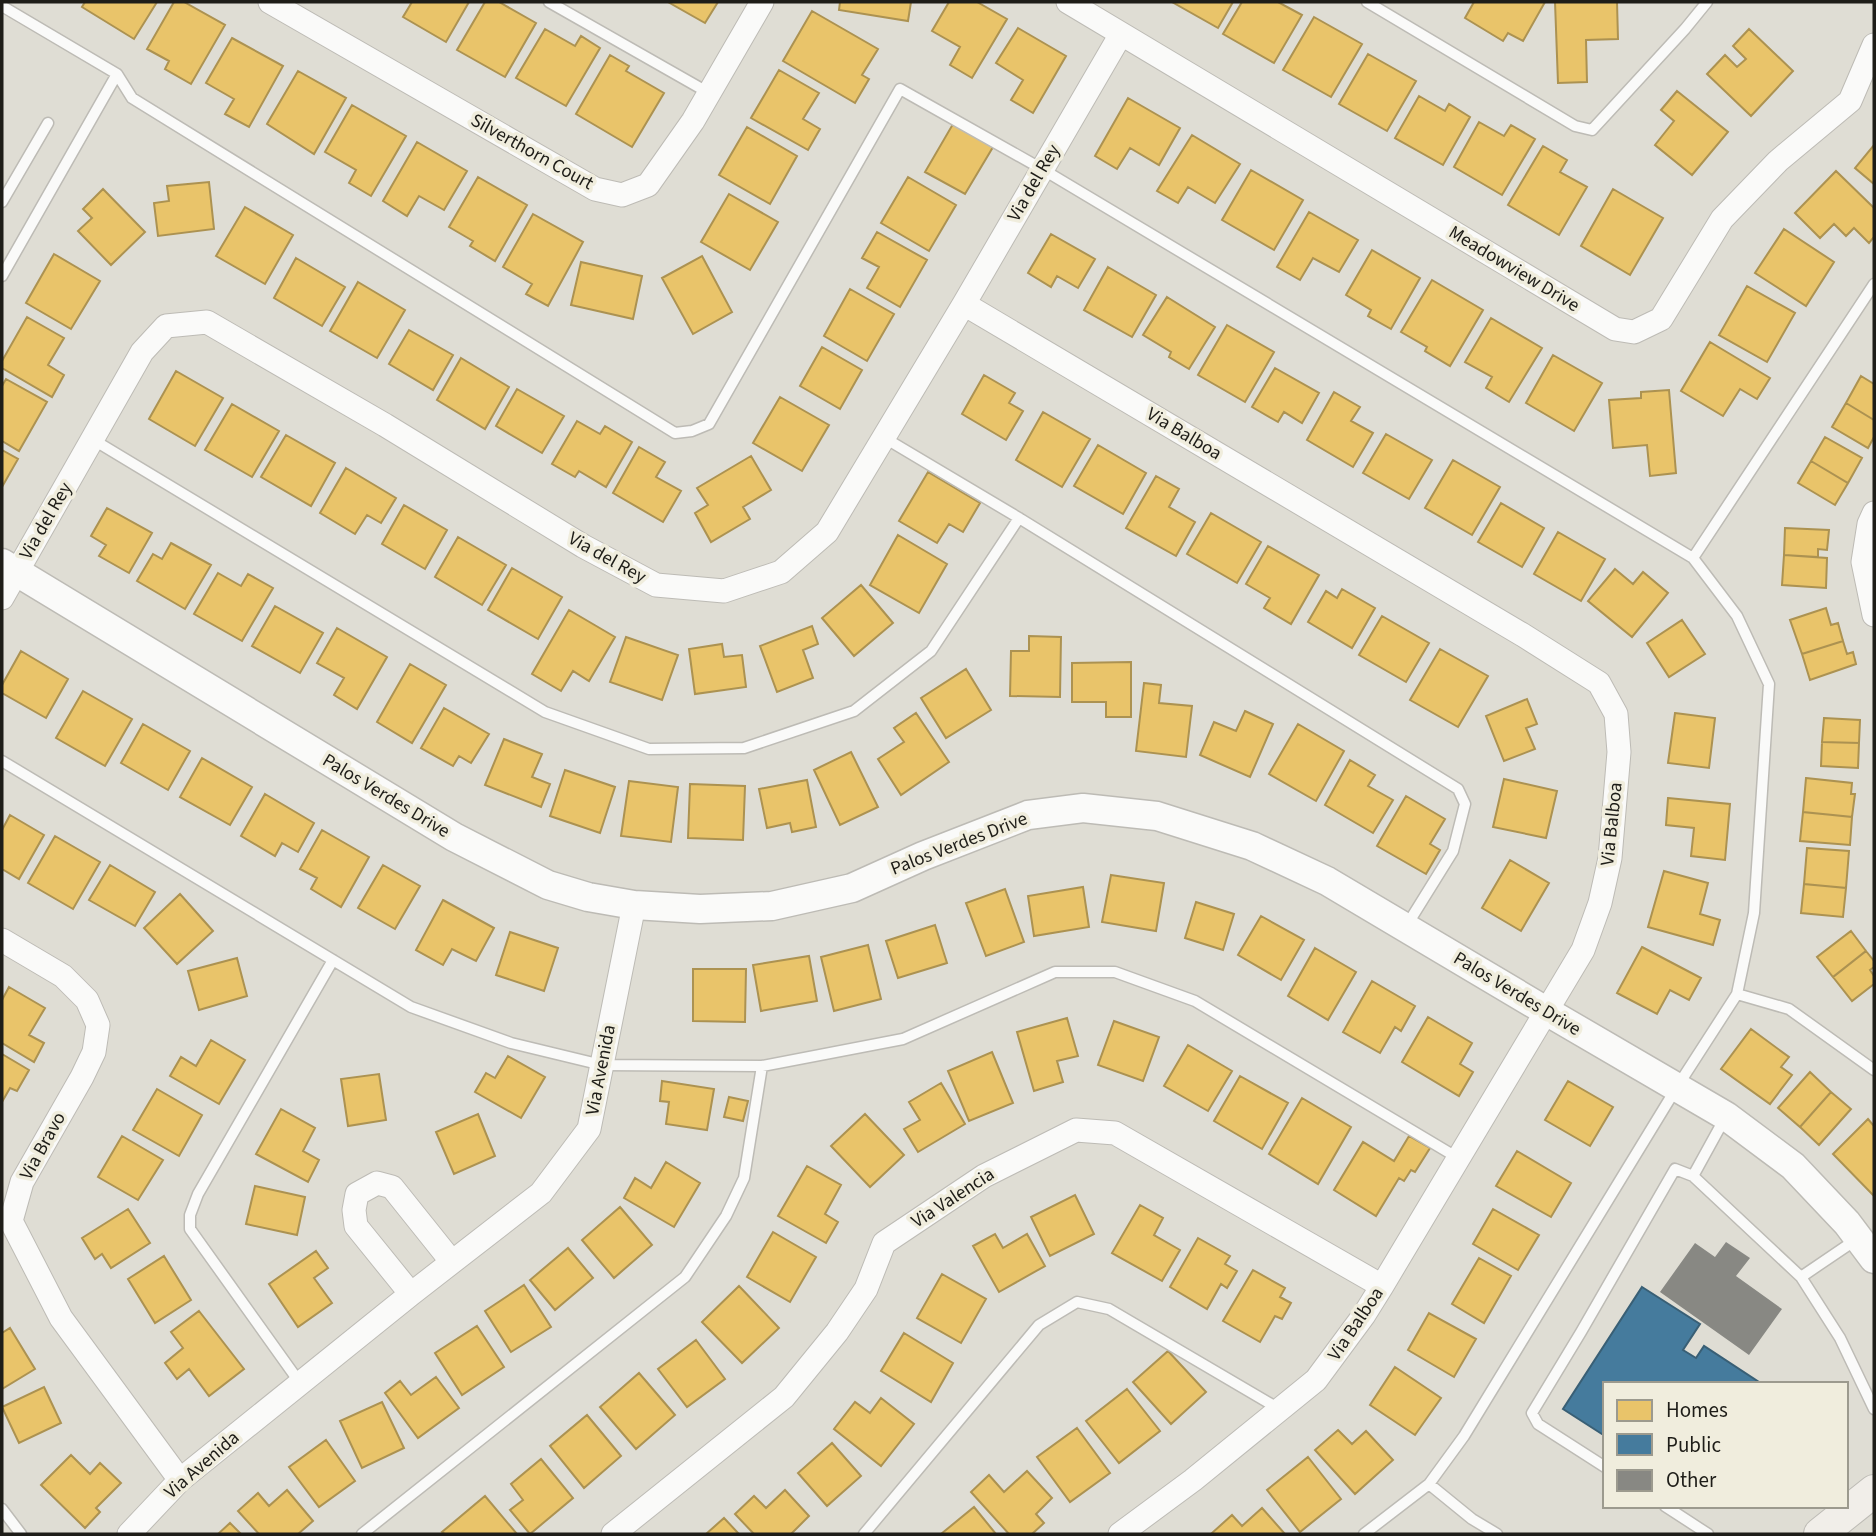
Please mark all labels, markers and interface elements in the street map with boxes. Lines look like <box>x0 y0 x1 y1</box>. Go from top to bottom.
street label: Silverthorn Court <box>466 107 599 197</box>
street label: Via del Rey <box>1001 139 1067 227</box>
street label: Meadowview Drive <box>1443 219 1585 319</box>
street label: Via Balboa <box>1141 401 1227 467</box>
street label: Via del Rey <box>13 477 79 565</box>
street label: Via del Rey <box>563 525 651 591</box>
street label: Palos Verdes Drive <box>317 747 455 845</box>
street label: Via Balboa <box>1594 781 1630 867</box>
street label: Palos Verdes Drive <box>887 805 1031 883</box>
street label: Palos Verdes Drive <box>1448 945 1586 1043</box>
street label: Via Avenida <box>579 1023 623 1117</box>
street label: Via Bravo <box>13 1107 73 1185</box>
street label: Via Valencia <box>906 1161 1000 1235</box>
street label: Via Balboa <box>1321 1282 1391 1366</box>
legend <box>1603 1382 1848 1508</box>
text: Homes <box>1666 1395 1728 1425</box>
street label: Via Avenida <box>159 1425 245 1505</box>
text: Public <box>1666 1430 1721 1460</box>
text: Other <box>1666 1465 1717 1495</box>

